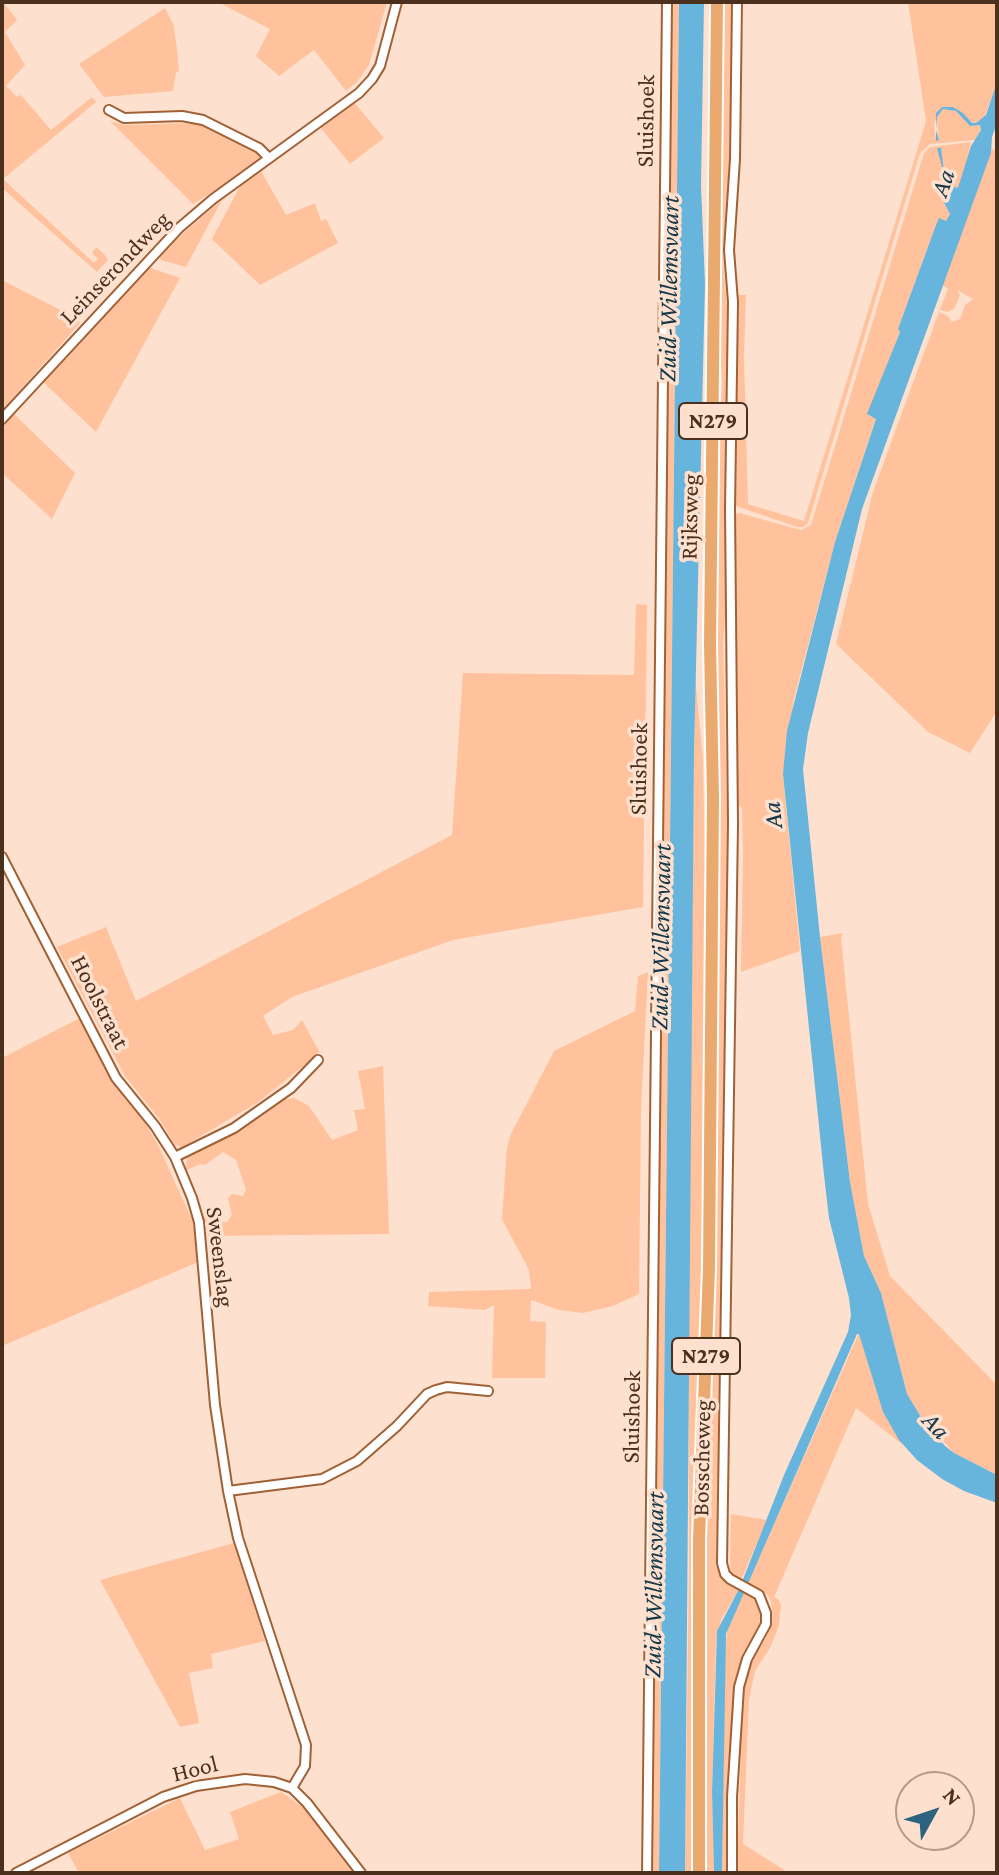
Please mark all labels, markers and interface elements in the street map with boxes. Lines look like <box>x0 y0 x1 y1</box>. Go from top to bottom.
street label: Sluishoek <box>631 74 661 168</box>
water label: Aa <box>924 165 962 201</box>
water label: Zuid-Willemsvaart <box>652 195 686 383</box>
street label: Leinserondweg <box>54 205 176 331</box>
road number: N279 <box>679 403 747 439</box>
street label: Rijksweg <box>675 474 705 560</box>
street label: Sluishoek <box>624 722 654 816</box>
water label: Aa <box>756 800 790 830</box>
water label: Zuid-Willemsvaart <box>644 843 678 1031</box>
street label: Hoolstraat <box>64 950 136 1054</box>
street label: Sweenslag <box>200 1205 240 1309</box>
road number: N279 <box>672 1338 740 1374</box>
street label: Sluishoek <box>617 1370 647 1464</box>
street label: Bosscheweg <box>687 1399 717 1517</box>
water label: Aa <box>915 1405 957 1447</box>
water label: Zuid-Willemsvaart <box>637 1491 671 1679</box>
street label: Hool <box>169 1749 221 1789</box>
north arrow <box>895 1771 975 1851</box>
text: N <box>938 1783 967 1810</box>

